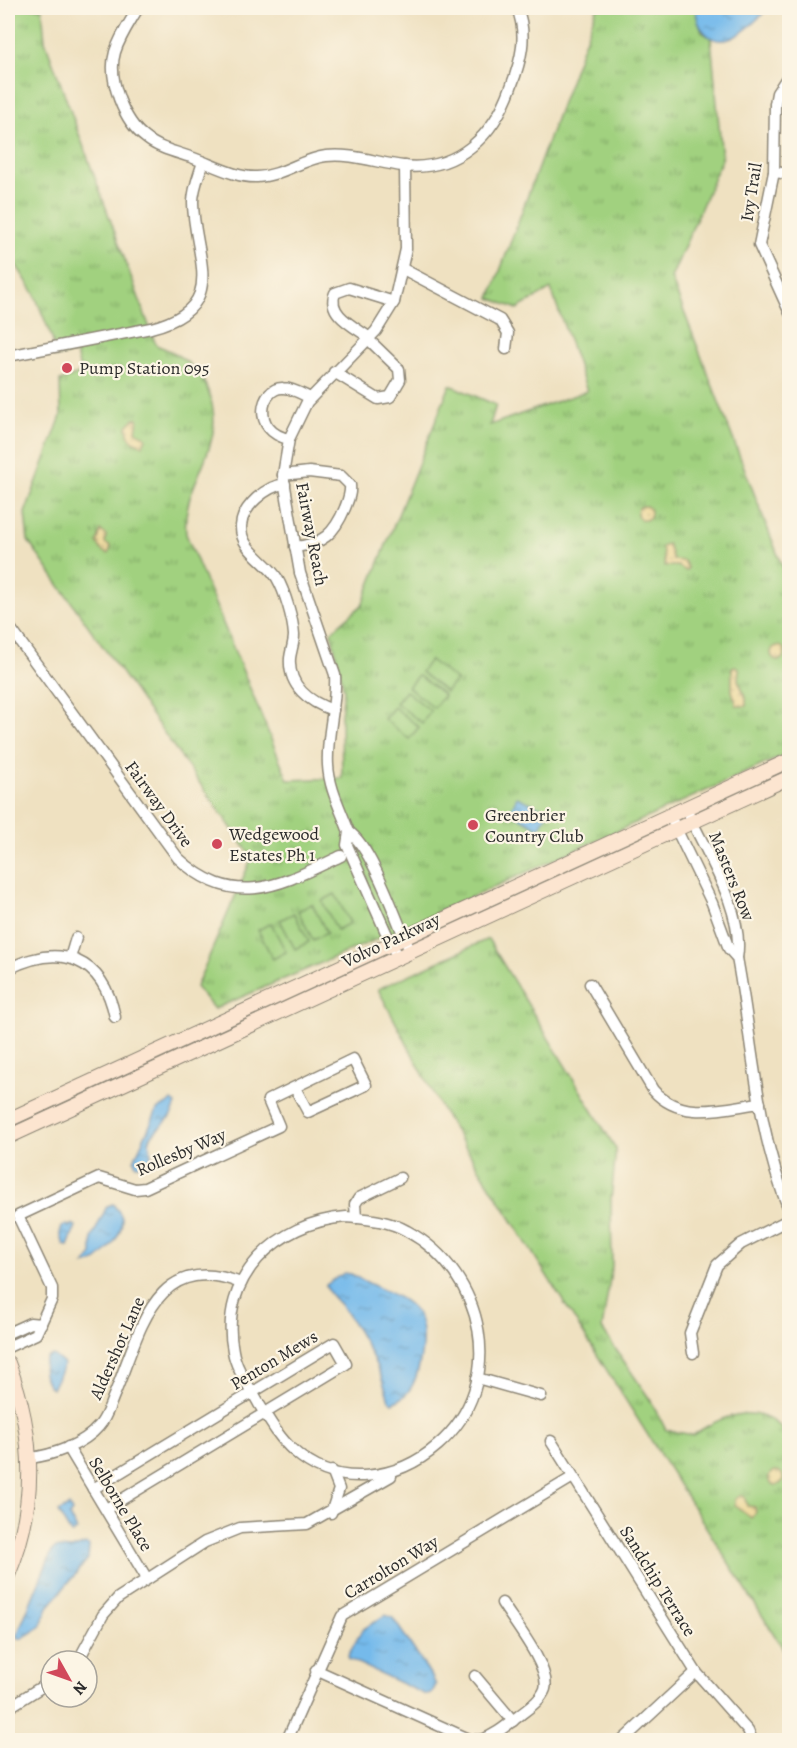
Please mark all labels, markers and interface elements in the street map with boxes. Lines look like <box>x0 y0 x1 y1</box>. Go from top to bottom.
street label: Ivy Trail <box>734 160 768 223</box>
place label: Pump Station 095 <box>79 356 210 380</box>
marker: Pump Station 095 <box>60 361 74 375</box>
street label: Fairway Reach <box>290 480 334 588</box>
street label: Fairway Drive <box>119 756 199 852</box>
place label: Greenbrier Country Club <box>485 803 584 848</box>
marker: Greenbrier Country Club <box>466 818 480 832</box>
place label: Wedgewood Estates Ph 1 <box>228 822 320 867</box>
street label: Masters Row <box>703 828 761 924</box>
marker: Wedgewood Estates Ph 1 <box>210 837 224 851</box>
street label: Volvo Parkway <box>337 906 445 974</box>
street label: Rollesby Way <box>132 1122 230 1182</box>
street label: Aldershot Lane <box>83 1293 150 1404</box>
street label: Penton Mews <box>226 1324 322 1396</box>
street label: Selborne Place <box>83 1452 159 1556</box>
street label: Sandchip Terrace <box>614 1521 702 1641</box>
street label: Carrolton Way <box>339 1529 444 1605</box>
north arrow <box>39 1649 99 1709</box>
text: N <box>67 1676 92 1700</box>

